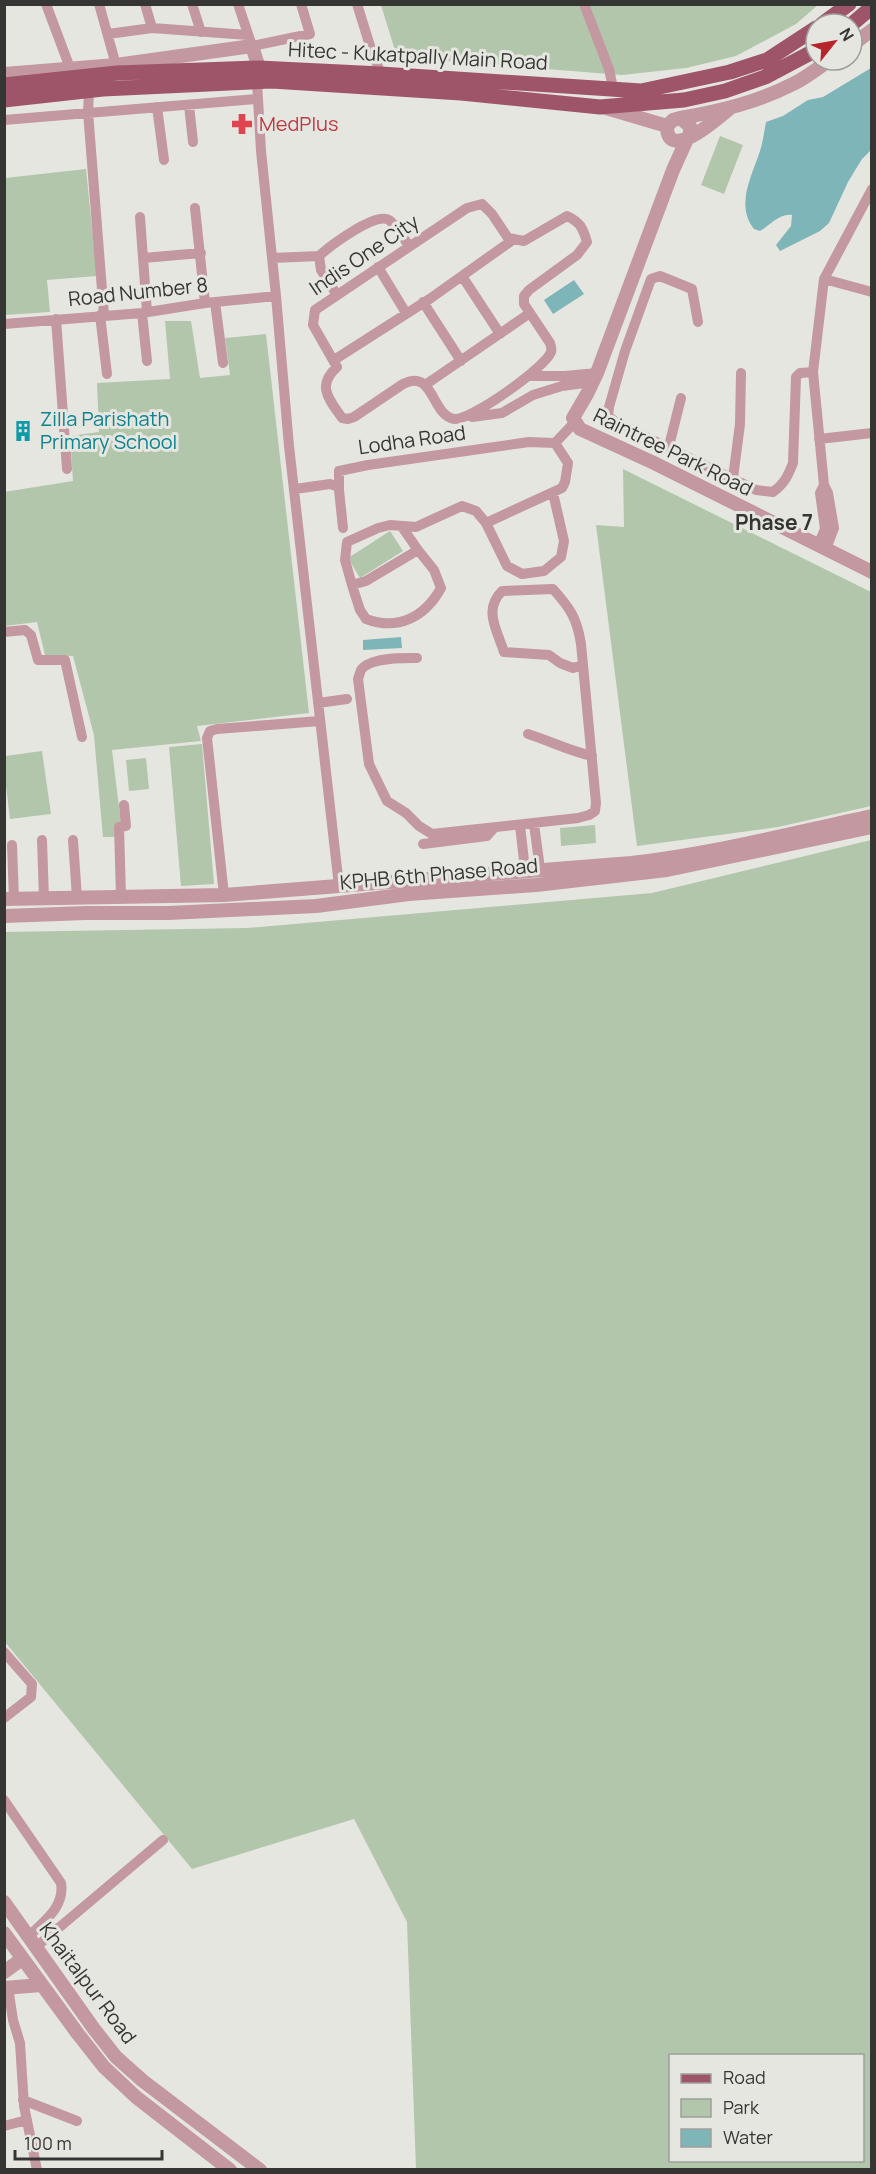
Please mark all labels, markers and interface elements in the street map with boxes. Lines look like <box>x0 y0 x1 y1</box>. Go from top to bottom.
north arrow <box>804 12 864 72</box>
text: N <box>834 24 859 45</box>
street label: Hitec - Kukatpally Main Road <box>288 35 549 76</box>
place label: MedPlus <box>259 110 338 137</box>
pharmacy icon: MedPlus <box>230 112 254 136</box>
street label: Indis One City <box>304 208 424 301</box>
street label: Road Number 8 <box>67 271 209 312</box>
street label: Raintree Park Road <box>589 401 757 502</box>
place label: Zilla Parishath Primary School <box>40 405 177 455</box>
building icon: Zilla Parishath Primary School <box>11 419 35 443</box>
street label: Lodha Road <box>356 419 467 460</box>
district label: Phase 7 <box>735 508 813 536</box>
street label: KPHB 6th Phase Road <box>339 851 539 896</box>
street label: Khaitalpur Road <box>34 1916 143 2049</box>
legend <box>669 2054 864 2162</box>
text: Road <box>723 2065 766 2089</box>
text: Park <box>723 2095 760 2119</box>
scale bar <box>15 2123 162 2161</box>
text: Water <box>723 2125 773 2149</box>
text: 100 m <box>24 2131 72 2155</box>

